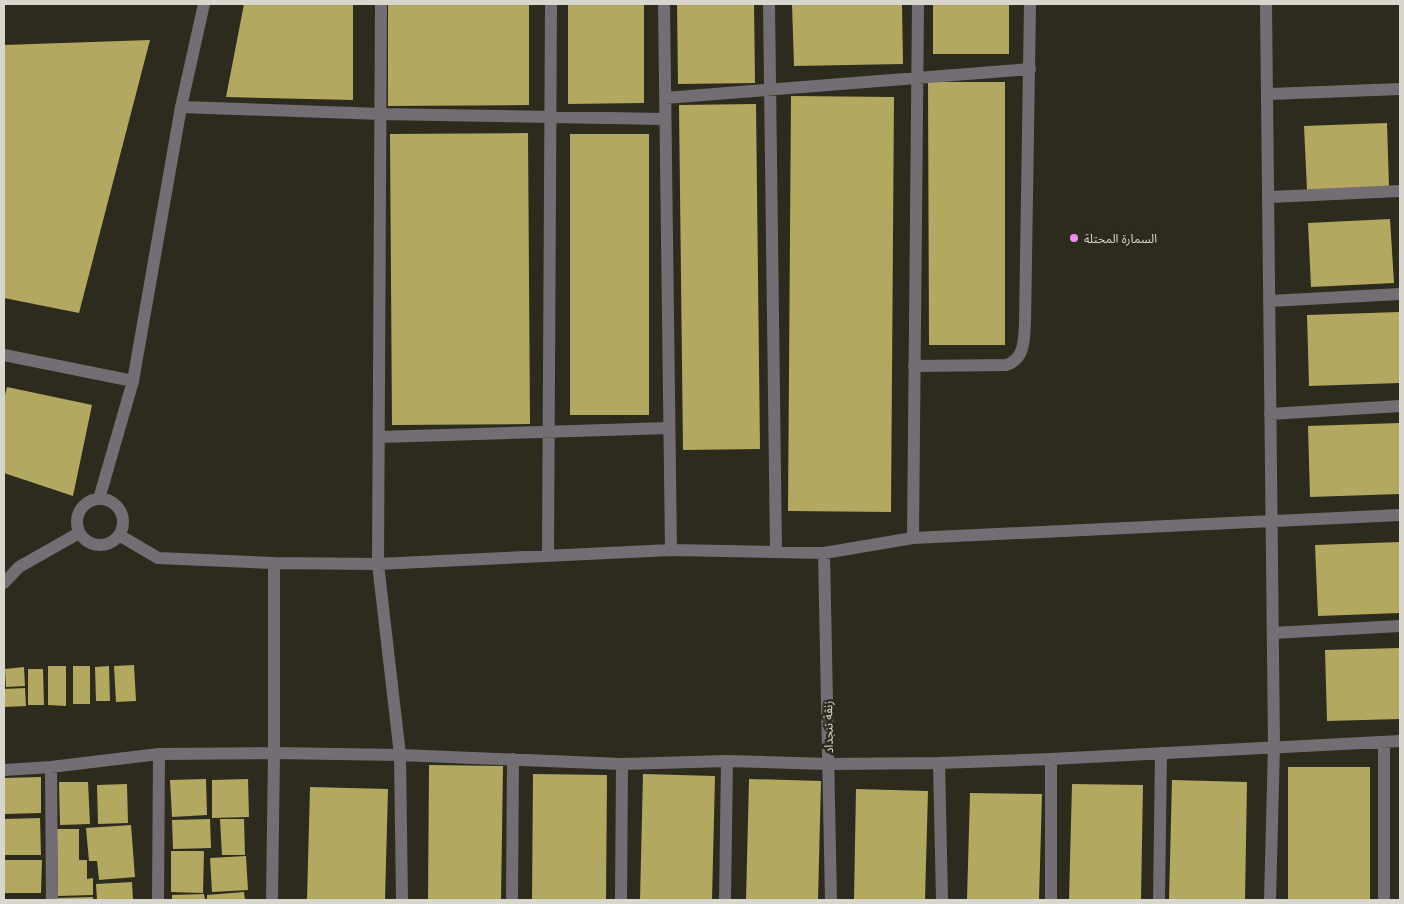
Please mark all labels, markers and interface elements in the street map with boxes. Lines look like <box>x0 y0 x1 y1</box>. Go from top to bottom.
place label: السمارة المحتلة <box>1084 230 1157 247</box>
marker: السمارة المحتلة <box>1068 232 1080 244</box>
street label: زنقة تنجداد <box>819 701 837 753</box>

